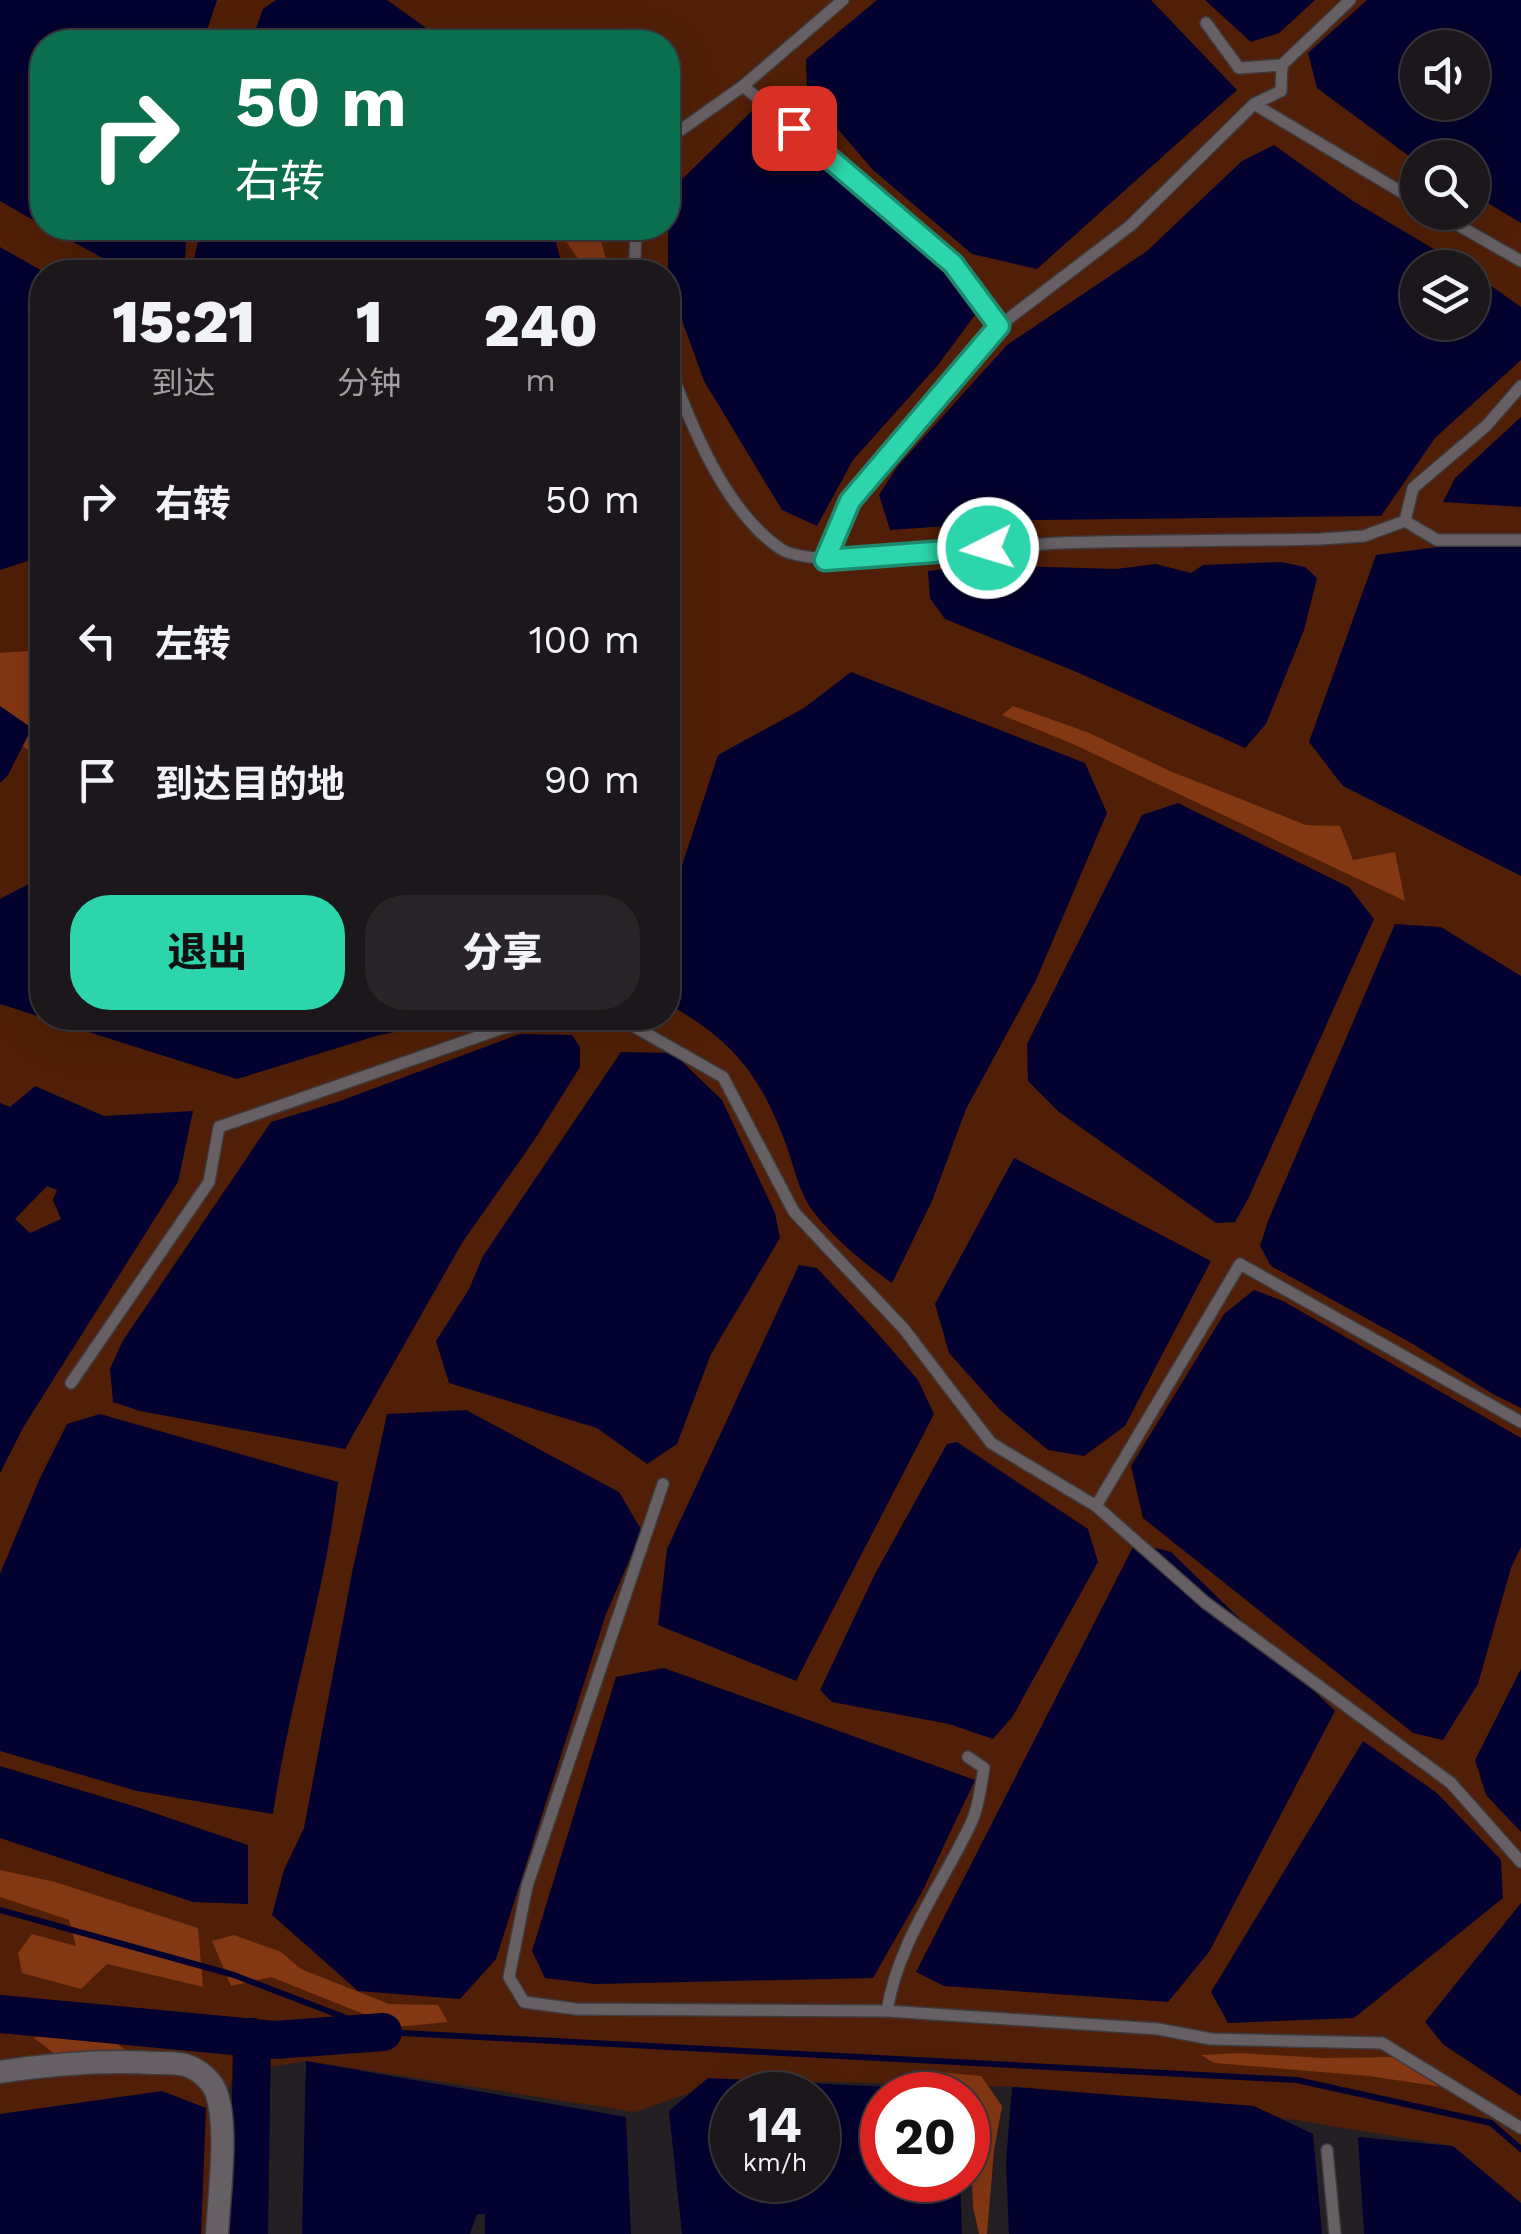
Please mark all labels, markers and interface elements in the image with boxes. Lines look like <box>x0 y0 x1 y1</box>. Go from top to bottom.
map controls <box>1400 30 1490 340</box>
button: sound <box>1400 30 1490 120</box>
text: 50 m <box>235 61 407 143</box>
icon: right <box>70 70 200 200</box>
pin <box>752 86 837 171</box>
icon: arrive <box>767 101 822 156</box>
button: search <box>1400 140 1490 230</box>
text: 右转 <box>235 155 325 208</box>
button: layers <box>1400 250 1490 340</box>
text: 15:21 <box>112 286 255 357</box>
text: 1 <box>356 286 383 357</box>
text: 240 <box>483 290 598 361</box>
text: m <box>525 361 556 399</box>
text: 到达 <box>152 364 216 402</box>
text: 分钟 <box>337 364 401 402</box>
icon: right <box>70 473 125 528</box>
text: 50 m <box>545 478 640 522</box>
text: 右转 <box>155 482 231 526</box>
position arrow <box>936 496 1040 600</box>
icon: left <box>70 613 125 668</box>
text: 100 m <box>529 618 640 662</box>
text: 左转 <box>155 622 231 666</box>
icon: arrive <box>70 753 125 808</box>
text: 90 m <box>544 758 640 802</box>
text: 到达目的地 <box>155 762 345 806</box>
button: 退出 <box>70 895 345 1010</box>
button: 分享 <box>365 895 640 1010</box>
speed limit sign: 20 <box>860 2072 990 2202</box>
text: 14 <box>748 2095 802 2154</box>
text: km/h <box>743 2148 807 2177</box>

